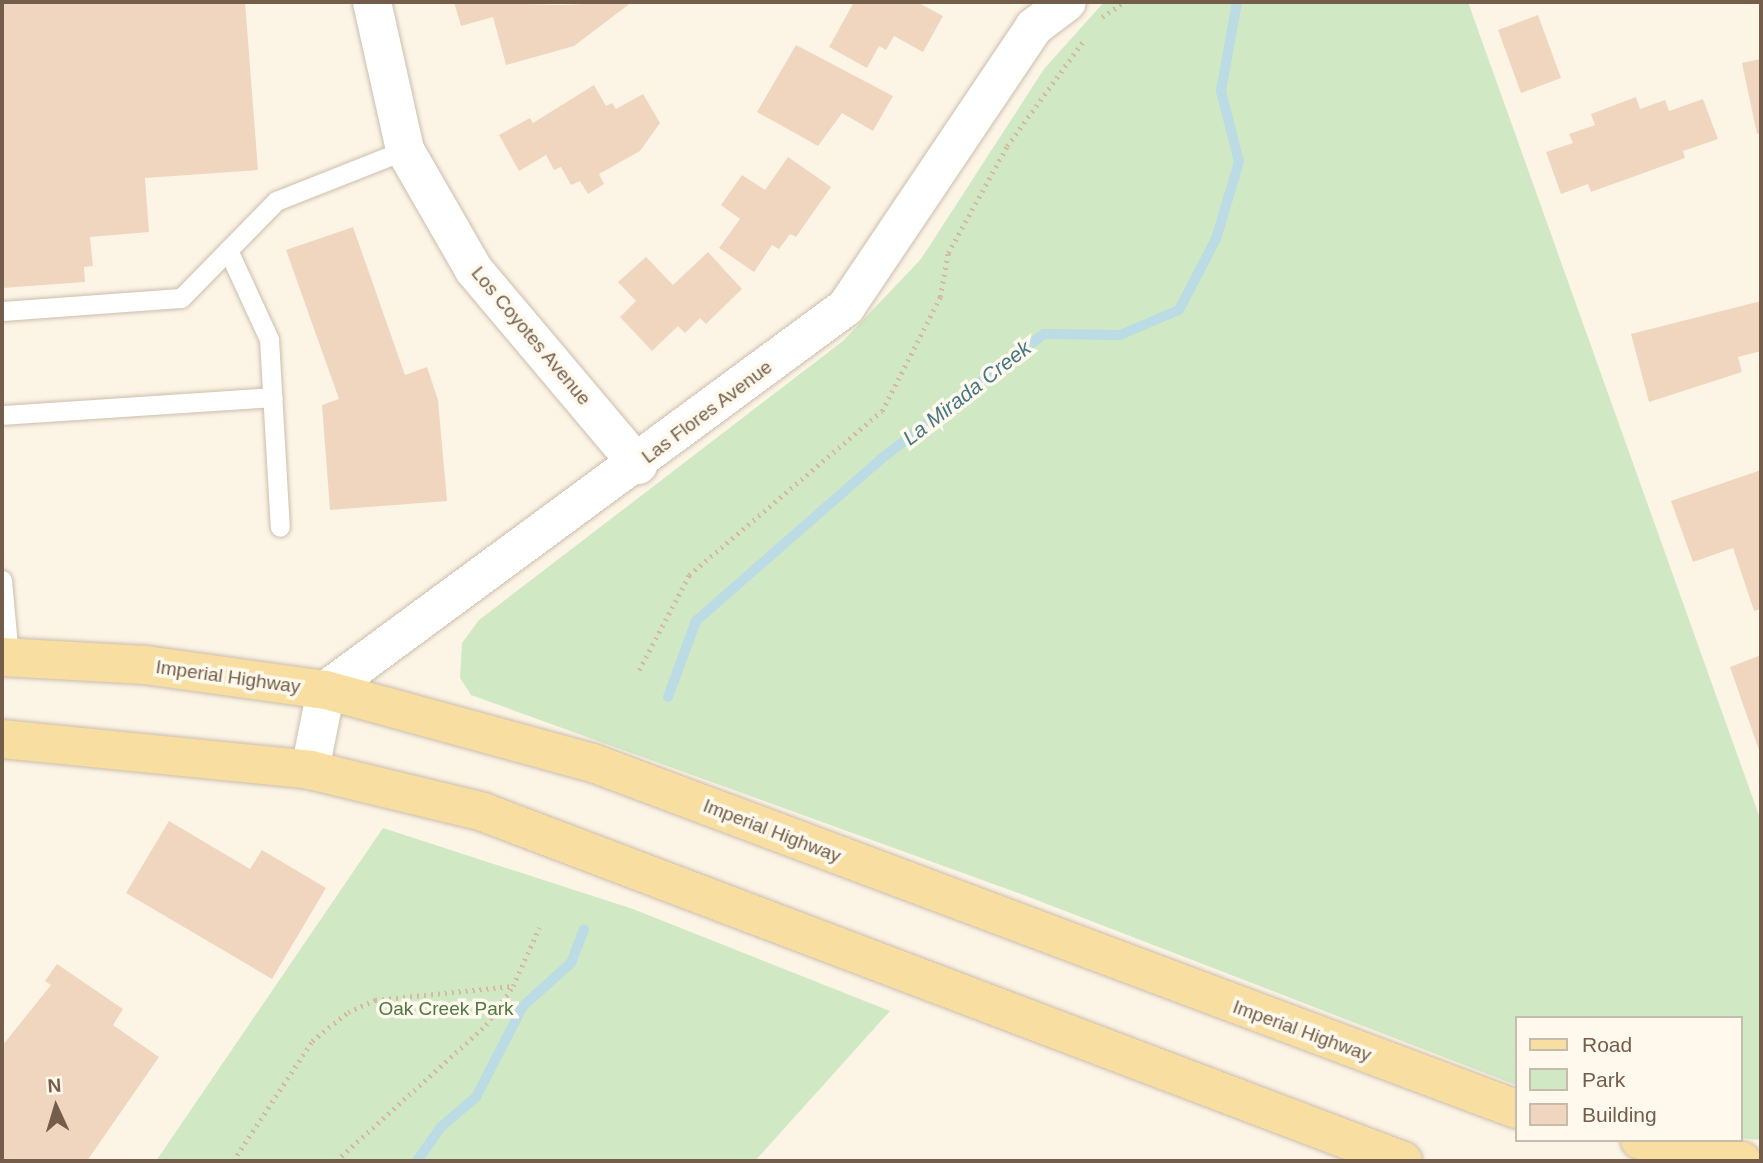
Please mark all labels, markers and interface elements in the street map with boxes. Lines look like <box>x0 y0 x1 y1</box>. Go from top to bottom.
street label: Los Coyotes Avenue <box>466 262 596 410</box>
water label: La Mirada Creek <box>898 335 1036 451</box>
street label: Las Flores Avenue <box>637 355 777 469</box>
street label: Imperial Highway <box>154 656 302 698</box>
street label: Imperial Highway <box>700 794 844 868</box>
street label: Imperial Highway <box>1230 995 1374 1067</box>
park label: Oak Creek Park <box>378 998 514 1020</box>
legend <box>1514 1016 1742 1142</box>
text: Road <box>1582 1033 1632 1056</box>
text: Park <box>1582 1068 1625 1091</box>
north arrow <box>21 1072 91 1142</box>
text: N <box>47 1075 62 1097</box>
text: Building <box>1582 1103 1657 1126</box>

